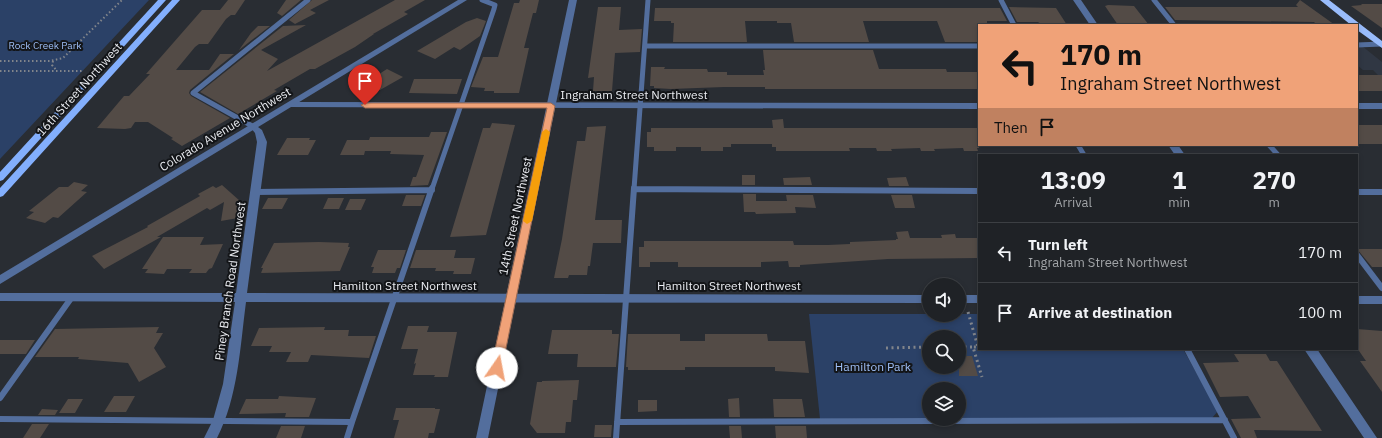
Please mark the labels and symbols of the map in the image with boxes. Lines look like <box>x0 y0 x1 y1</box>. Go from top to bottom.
park label: Rock Creek Park <box>8 39 82 52</box>
street label: 16th Street Northwest <box>33 39 125 139</box>
pin <box>348 64 382 105</box>
street label: Colorado Avenue Northwest <box>157 84 293 174</box>
street label: Ingraham Street Northwest <box>560 87 708 102</box>
street label: 14th Street Northwest <box>495 156 535 276</box>
street label: Piney Branch Road Northwest <box>211 201 249 361</box>
street label: Hamilton Street Northwest <box>333 278 477 293</box>
street label: Hamilton Street Northwest <box>657 278 801 293</box>
position arrow <box>476 347 518 389</box>
park label: Hamilton Park <box>835 359 912 374</box>

